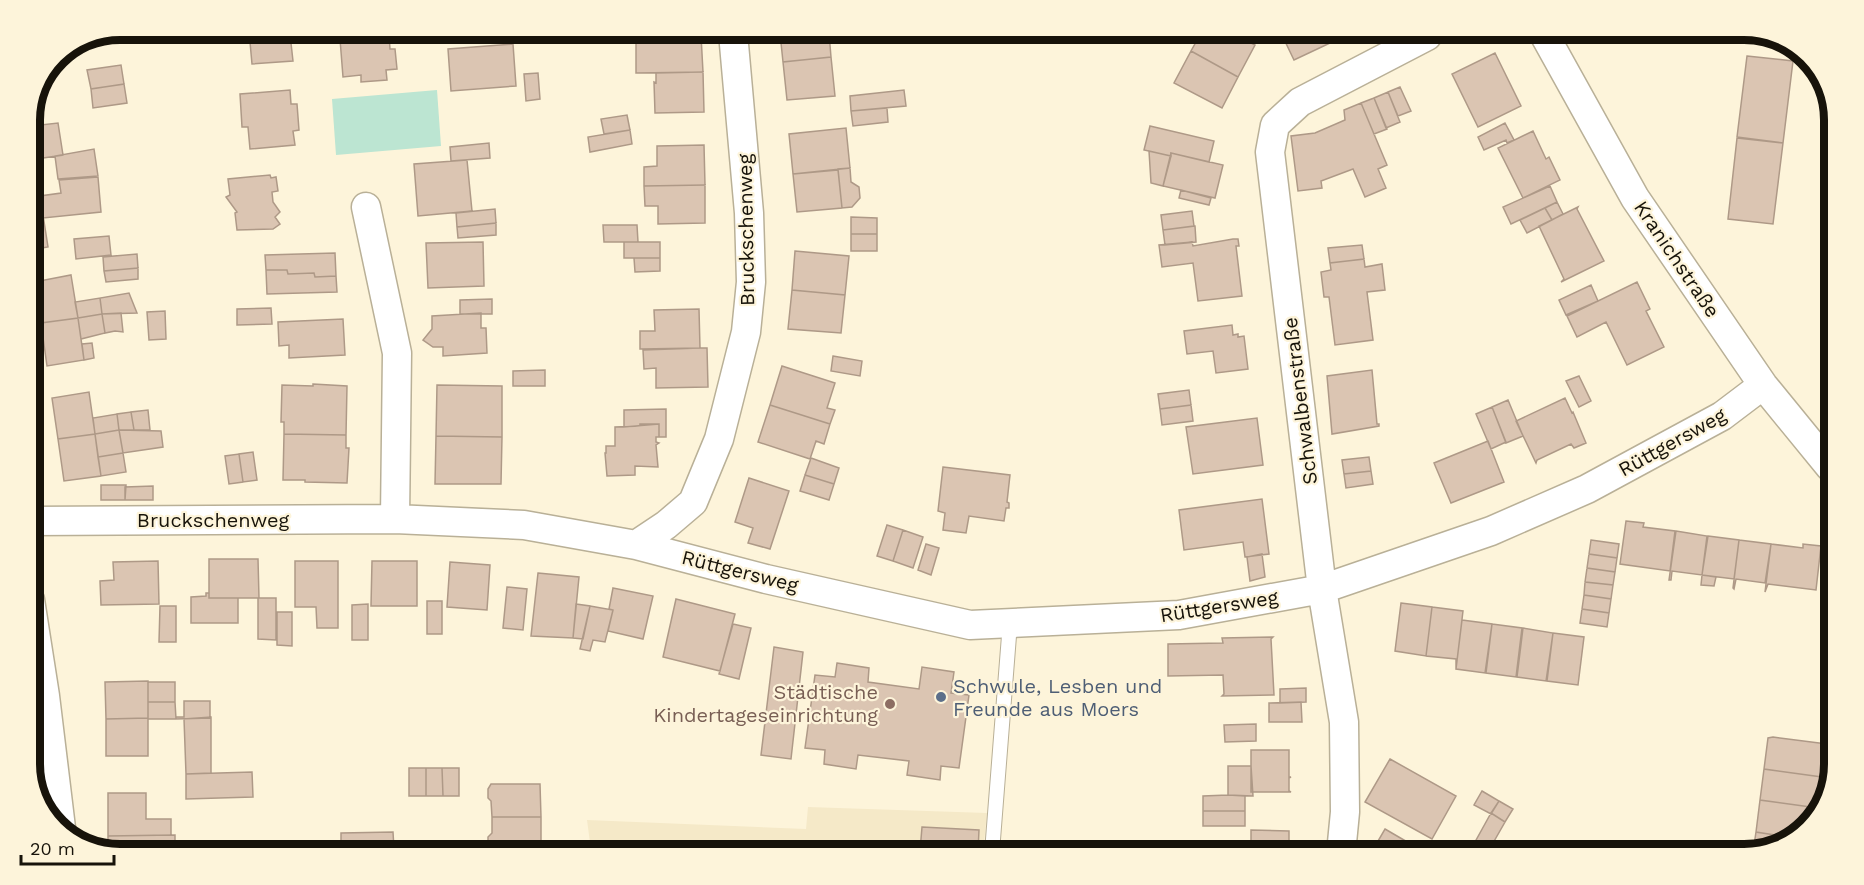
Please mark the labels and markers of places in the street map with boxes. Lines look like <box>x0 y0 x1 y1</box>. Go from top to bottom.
place label: Schwule, Lesben und Freunde aus Moers <box>953 674 1162 721</box>
place label: Städtische Kindertageseinrichtung <box>653 680 878 727</box>
marker: Schwule, Lesben und Freunde aus Moers <box>934 690 948 704</box>
marker: Städtische Kindertageseinrichtung <box>883 697 897 711</box>

